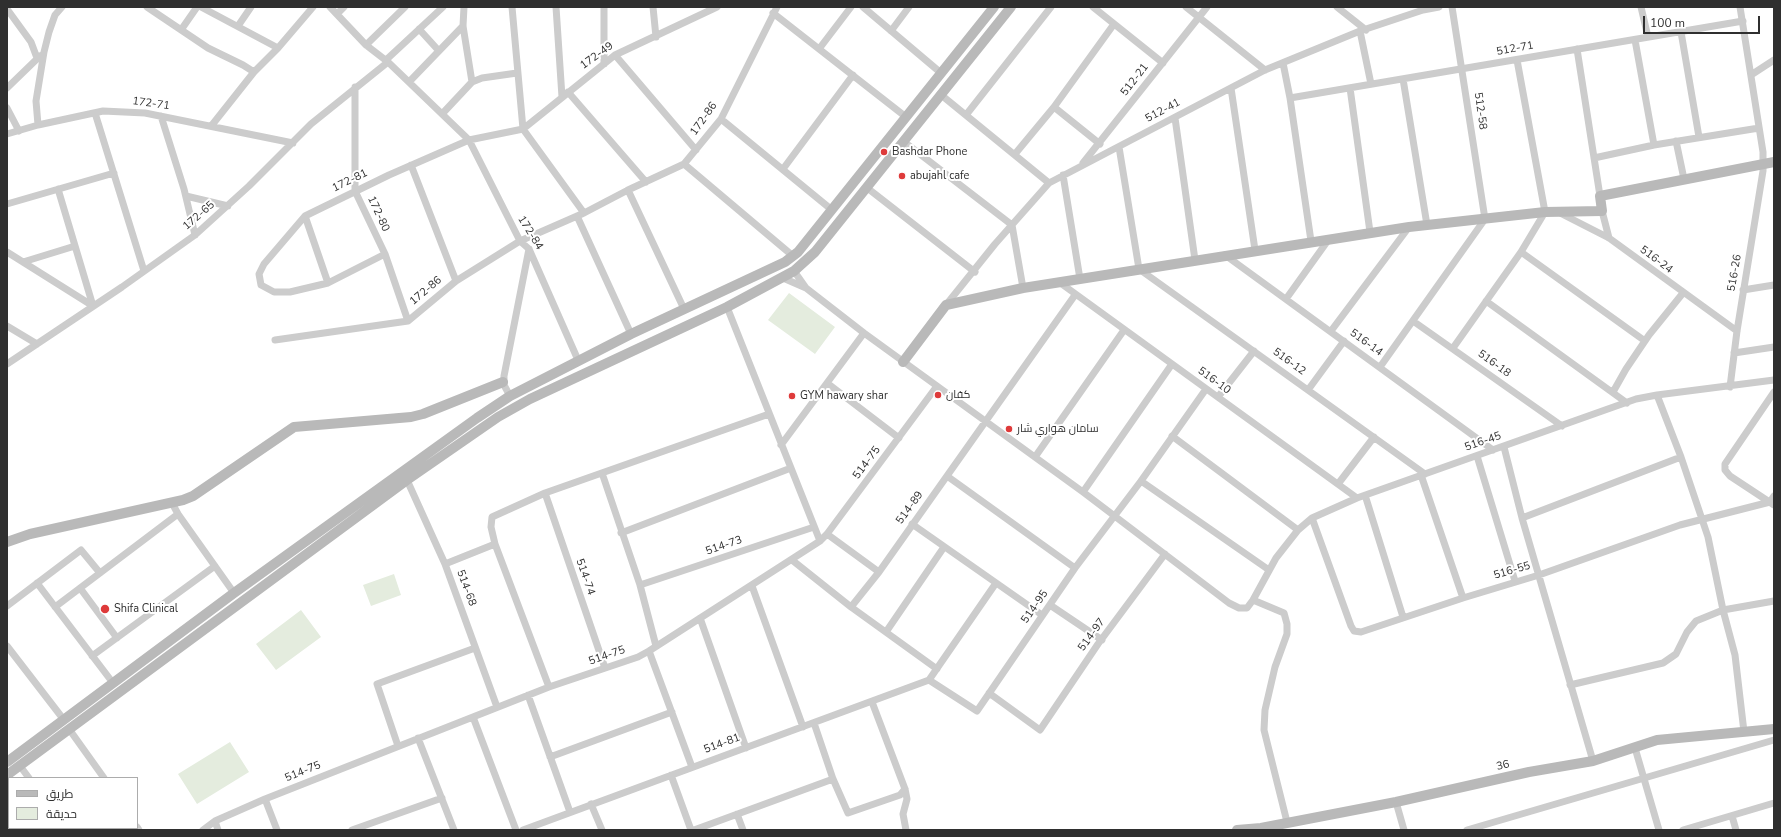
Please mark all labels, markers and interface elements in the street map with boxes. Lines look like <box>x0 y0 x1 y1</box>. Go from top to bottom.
scale bar <box>1645 8 1762 34</box>
text: 100 m <box>1650 15 1685 31</box>
street label: 512-71 <box>1495 39 1535 59</box>
street label: 172-49 <box>578 40 616 72</box>
street label: 512-21 <box>1118 61 1152 99</box>
street label: 512-58 <box>1471 91 1489 131</box>
street label: 172-71 <box>131 95 171 113</box>
street label: 512-41 <box>1143 96 1183 126</box>
street label: 172-86 <box>688 100 720 138</box>
place label: Bashdar Phone <box>892 145 967 159</box>
marker: Bashdar Phone <box>879 147 889 157</box>
street label: 172-81 <box>330 167 370 195</box>
place label: abujahl cafe <box>910 169 969 183</box>
marker: abujahl cafe <box>897 171 907 181</box>
street label: 172-80 <box>364 194 392 234</box>
street label: 172-65 <box>180 199 218 233</box>
street label: 172-84 <box>514 214 546 252</box>
street label: 516-24 <box>1637 243 1675 277</box>
street label: 516-26 <box>1725 253 1745 293</box>
street label: 172-86 <box>407 274 445 308</box>
street label: 516-14 <box>1347 327 1385 359</box>
street label: 516-12 <box>1270 346 1308 378</box>
street label: 516-18 <box>1475 348 1513 380</box>
street label: 516-10 <box>1195 365 1233 397</box>
place label: كفان <box>946 388 970 402</box>
place label: GYM hawary shar <box>800 389 888 403</box>
marker: كفان <box>933 390 943 400</box>
marker: GYM hawary shar <box>787 391 797 401</box>
place label: سامان هواري شار <box>1017 422 1099 436</box>
marker: سامان هواري شار <box>1004 424 1014 434</box>
street label: 516-45 <box>1463 430 1503 454</box>
street label: 514-75 <box>850 444 884 482</box>
street label: 514-89 <box>894 489 926 527</box>
street label: 514-73 <box>704 534 744 558</box>
street label: 514-74 <box>573 557 597 597</box>
street label: 516-55 <box>1492 559 1532 583</box>
street label: 514-68 <box>453 568 479 608</box>
street label: 514-95 <box>1019 588 1051 626</box>
place label: Shifa Clinical <box>114 602 178 616</box>
marker: Shifa Clinical <box>99 603 111 615</box>
street label: 514-97 <box>1076 616 1108 654</box>
street label: 514-75 <box>587 644 627 668</box>
street label: 514-81 <box>702 731 742 757</box>
street label: 36 <box>1495 758 1511 774</box>
street label: 514-75 <box>283 759 323 785</box>
legend <box>8 777 138 829</box>
text: طريق <box>46 786 73 802</box>
text: حديقة <box>46 806 77 822</box>

